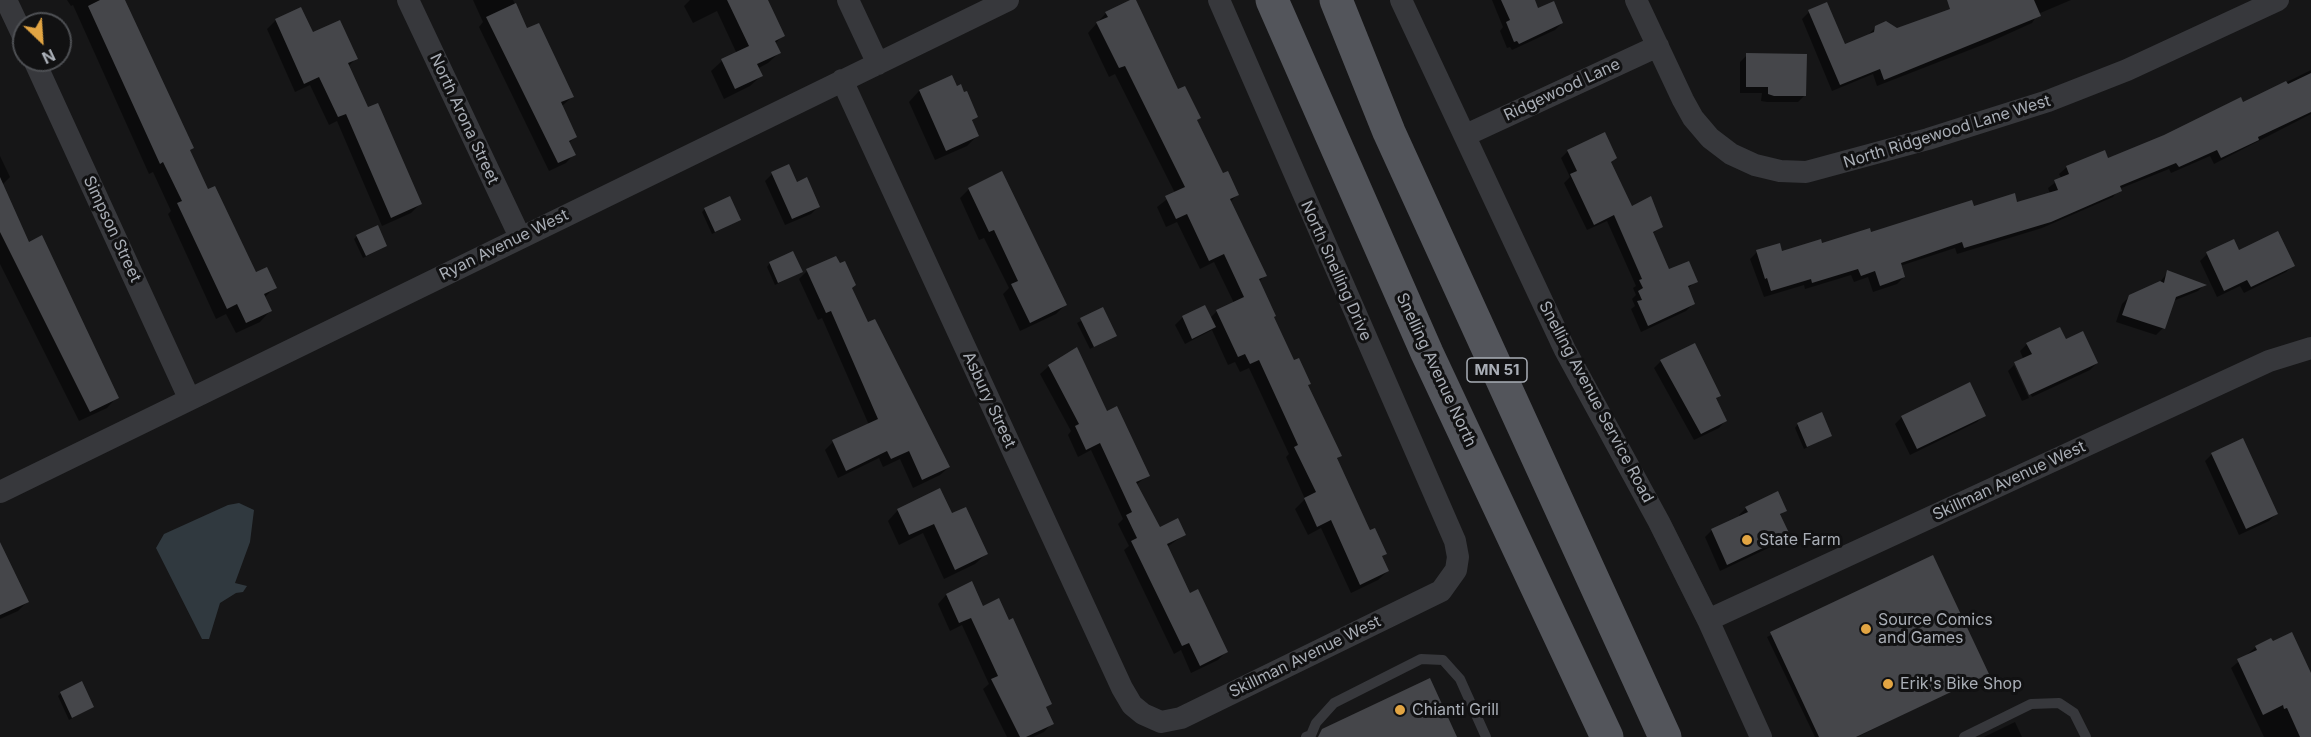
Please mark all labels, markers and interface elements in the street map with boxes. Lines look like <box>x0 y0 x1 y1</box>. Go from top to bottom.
north arrow <box>12 12 72 72</box>
text: N <box>39 45 59 68</box>
street label: North Arona Street <box>425 51 503 187</box>
street label: Ridgewood Lane <box>1501 55 1623 125</box>
street label: North Ridgewood Lane West <box>1841 91 2053 173</box>
street label: Simpson Street <box>79 173 145 285</box>
street label: North Snelling Drive <box>1296 198 1376 344</box>
street label: Ryan Avenue West <box>437 206 571 284</box>
street label: Snelling Avenue North <box>1392 290 1480 450</box>
street label: Snelling Avenue Service Road <box>1535 298 1657 506</box>
street label: Asbury Street <box>958 349 1020 451</box>
road number: MN 51 <box>1467 358 1527 382</box>
street label: Skillman Avenue West <box>1930 437 2088 525</box>
place label: State Farm <box>1759 530 1841 550</box>
marker: State Farm <box>1740 533 1754 547</box>
place label: Source Comics and Games <box>1878 610 1993 648</box>
street label: Skillman Avenue West <box>1226 612 1384 702</box>
marker: Source Comics and Games <box>1859 622 1873 636</box>
place label: Erik's Bike Shop <box>1900 674 2022 694</box>
marker: Erik's Bike Shop <box>1881 677 1895 691</box>
place label: Chianti Grill <box>1412 700 1499 720</box>
marker: Chianti Grill <box>1393 703 1407 717</box>

